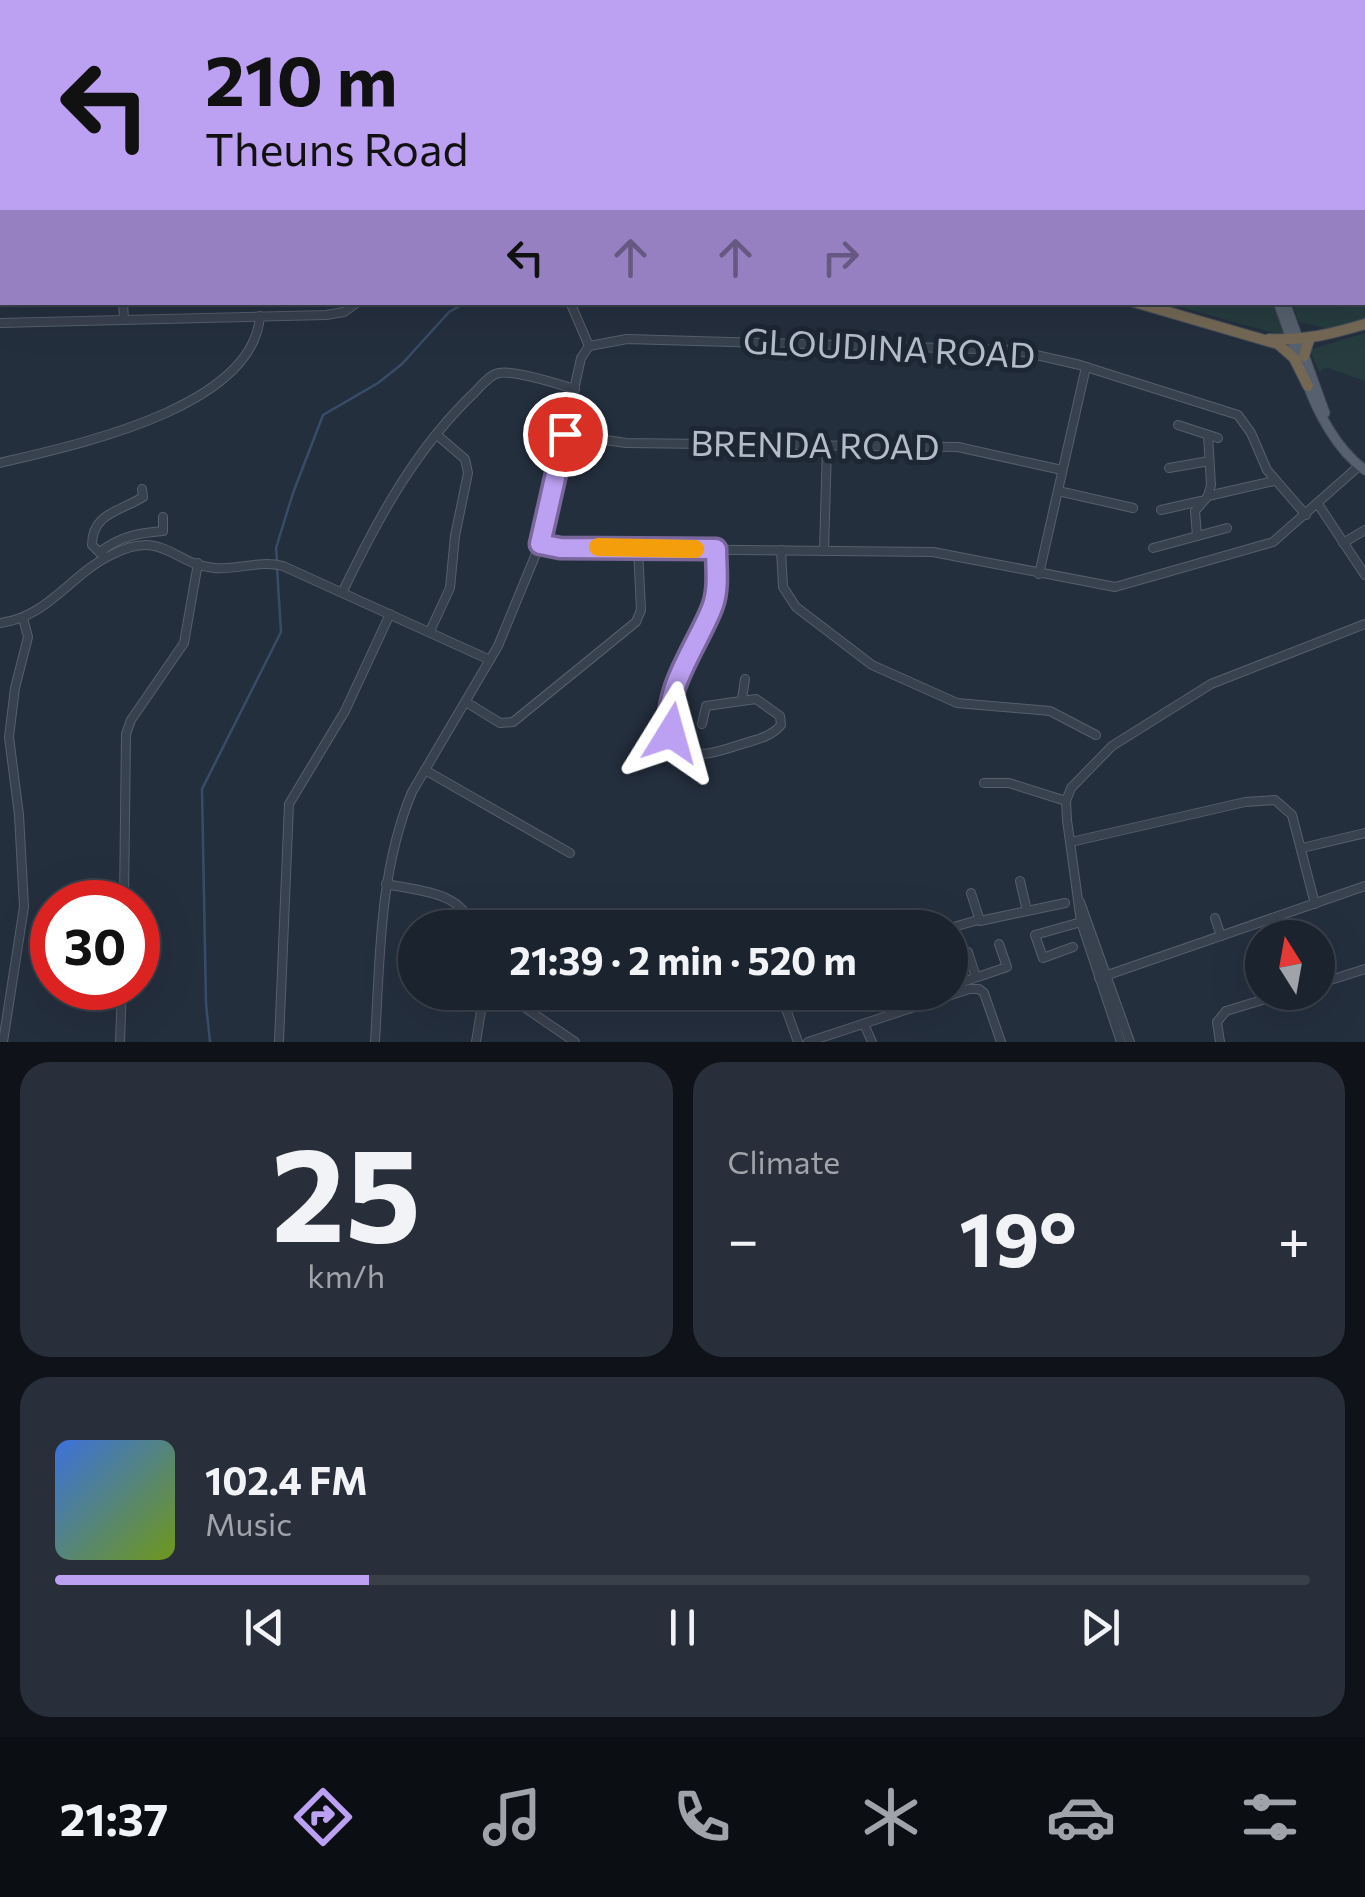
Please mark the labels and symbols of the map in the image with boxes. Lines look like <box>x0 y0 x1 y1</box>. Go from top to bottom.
street label: GLOUDINA ROAD <box>742 317 1036 376</box>
pin <box>523 392 608 477</box>
street label: BRENDA ROAD <box>690 420 940 467</box>
position arrow <box>619 681 723 785</box>
speed limit sign: 30 <box>30 880 160 1010</box>
north arrow <box>1245 920 1335 1010</box>

